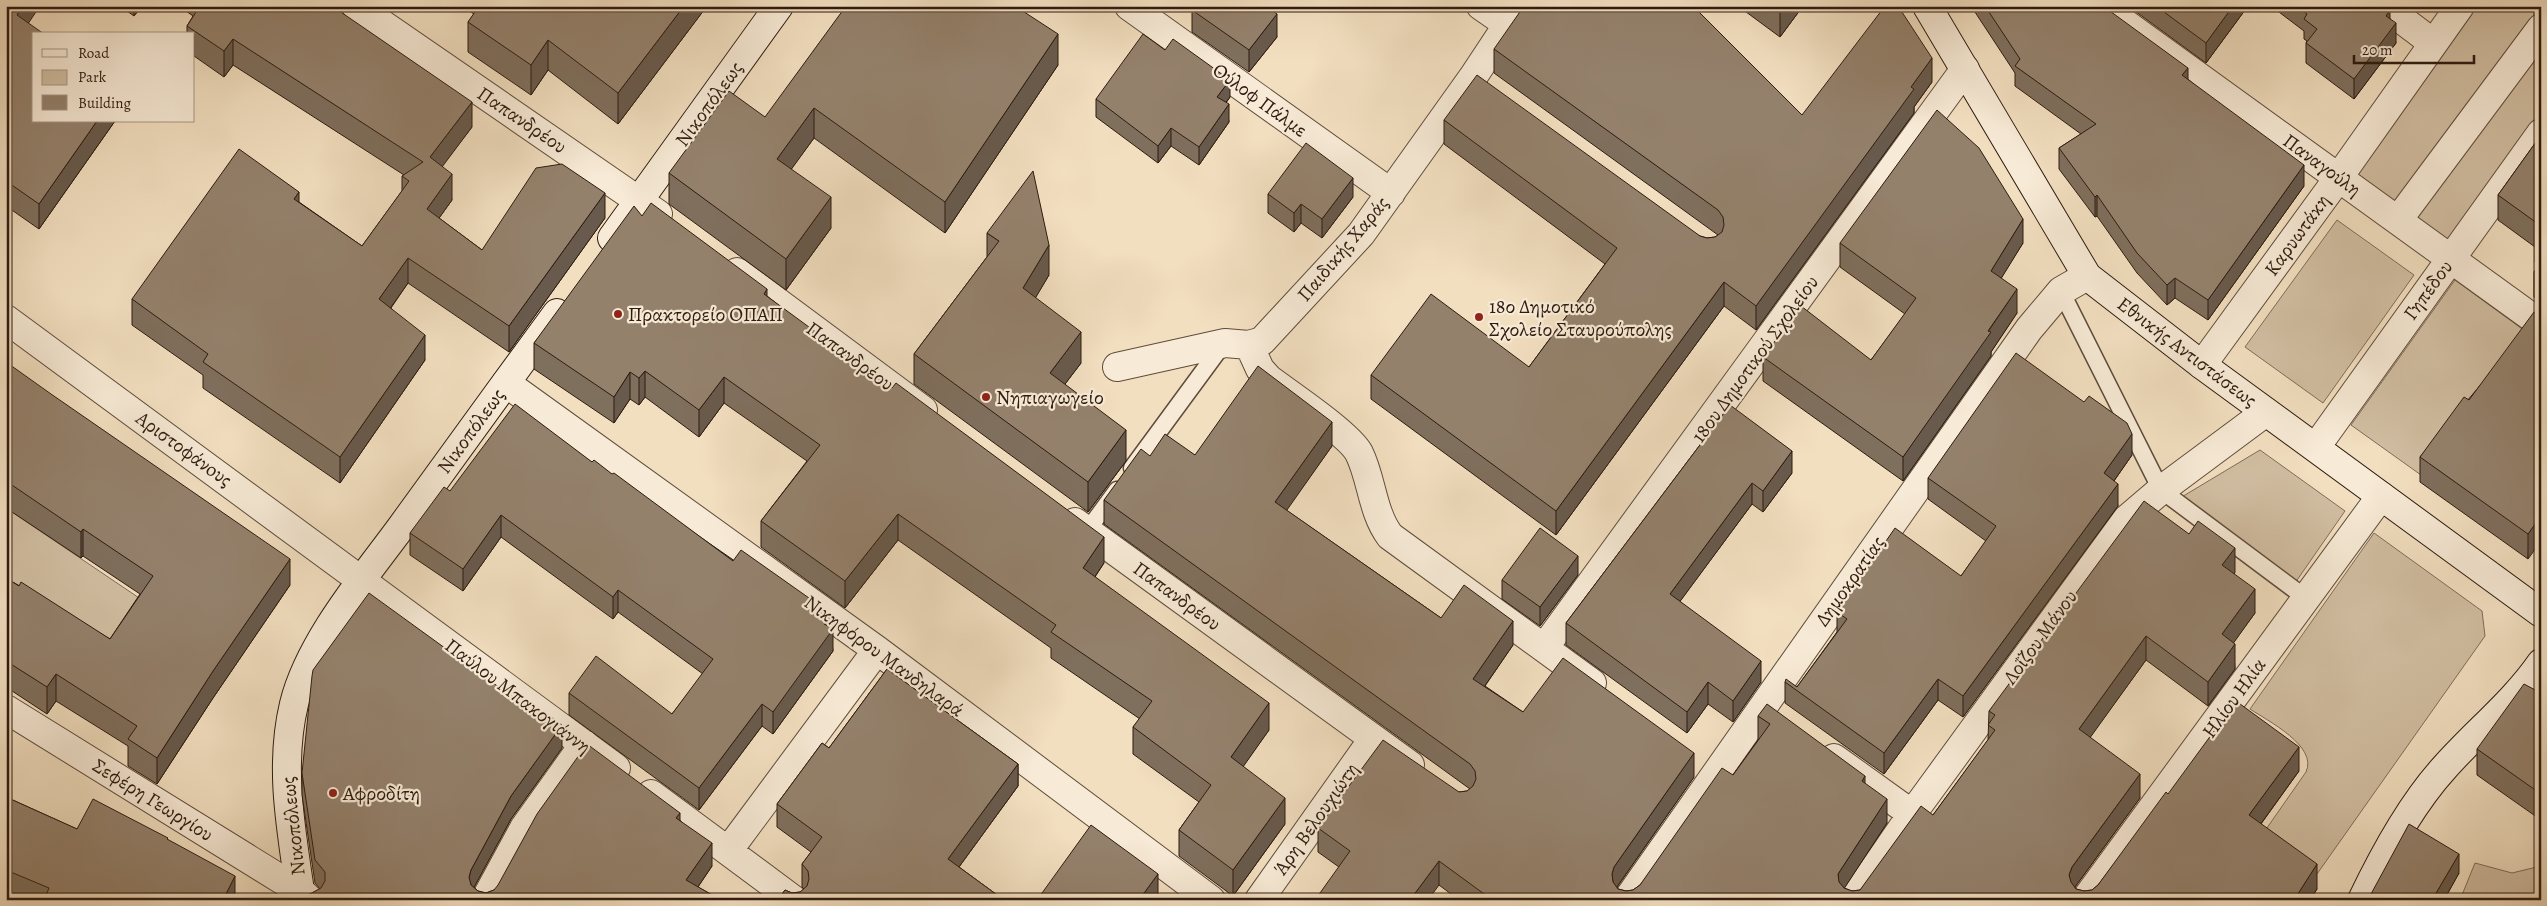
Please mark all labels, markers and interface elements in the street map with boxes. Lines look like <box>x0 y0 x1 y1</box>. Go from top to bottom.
legend <box>32 32 195 122</box>
scale bar <box>2354 32 2474 64</box>
text: 20 m <box>2362 40 2393 60</box>
text: Road <box>78 43 110 63</box>
street label: Νικοπόλεως <box>669 56 749 152</box>
street label: Ούλοφ Πάλμε <box>1207 56 1313 144</box>
text: Park <box>78 67 107 87</box>
street label: Παπανδρέου <box>472 80 572 160</box>
text: Building <box>78 93 131 113</box>
street label: Παναγούλη <box>2277 127 2367 203</box>
street label: Καρυωτάκη <box>2258 188 2336 282</box>
street label: Παιδικής Χαράς <box>1291 191 1395 307</box>
street label: Γηπέδου <box>2397 255 2459 325</box>
street label: 18ου Δημοτικού Σχολείου <box>1685 270 1825 448</box>
street label: Εθνικής Αντιστάσεως <box>2112 290 2262 414</box>
place label: 18ο Δημοτικό Σχολείο Σταυρούπολης <box>1489 293 1672 343</box>
place label: Πρακτορείο ΟΠΑΠ <box>628 301 783 328</box>
marker: Πρακτορείο ΟΠΑΠ <box>612 308 624 320</box>
marker: 18ο Δημοτικό Σχολείο Σταυρούπολης <box>1473 311 1485 323</box>
street label: Παπανδρέου <box>801 315 899 397</box>
street label: Νικοπόλεως <box>431 383 511 479</box>
place label: Νηπιαγωγείο <box>996 384 1104 411</box>
marker: Νηπιαγωγείο <box>980 391 992 403</box>
street label: Αριστοφάνoυς <box>130 404 238 493</box>
street label: Δημοκρατίας <box>1809 530 1891 632</box>
street label: Παπανδρέου <box>1128 555 1226 637</box>
street label: Λοΐζου Μάνου <box>1996 584 2083 690</box>
street label: Νικηφόρου Μανδηλαρά <box>799 589 970 723</box>
street label: Παύλου Μπακογιάννη <box>439 632 597 760</box>
street label: Ηλίου Ηλία <box>2196 652 2272 744</box>
street label: Σεφέρη Γεωργίου <box>88 752 218 848</box>
street label: Άρη Βελουχιώτη <box>1267 757 1365 881</box>
street label: Νικοπόλεως <box>274 775 312 877</box>
place label: Αφροδίτη <box>342 780 420 807</box>
marker: Αφροδίτη <box>327 787 339 799</box>

